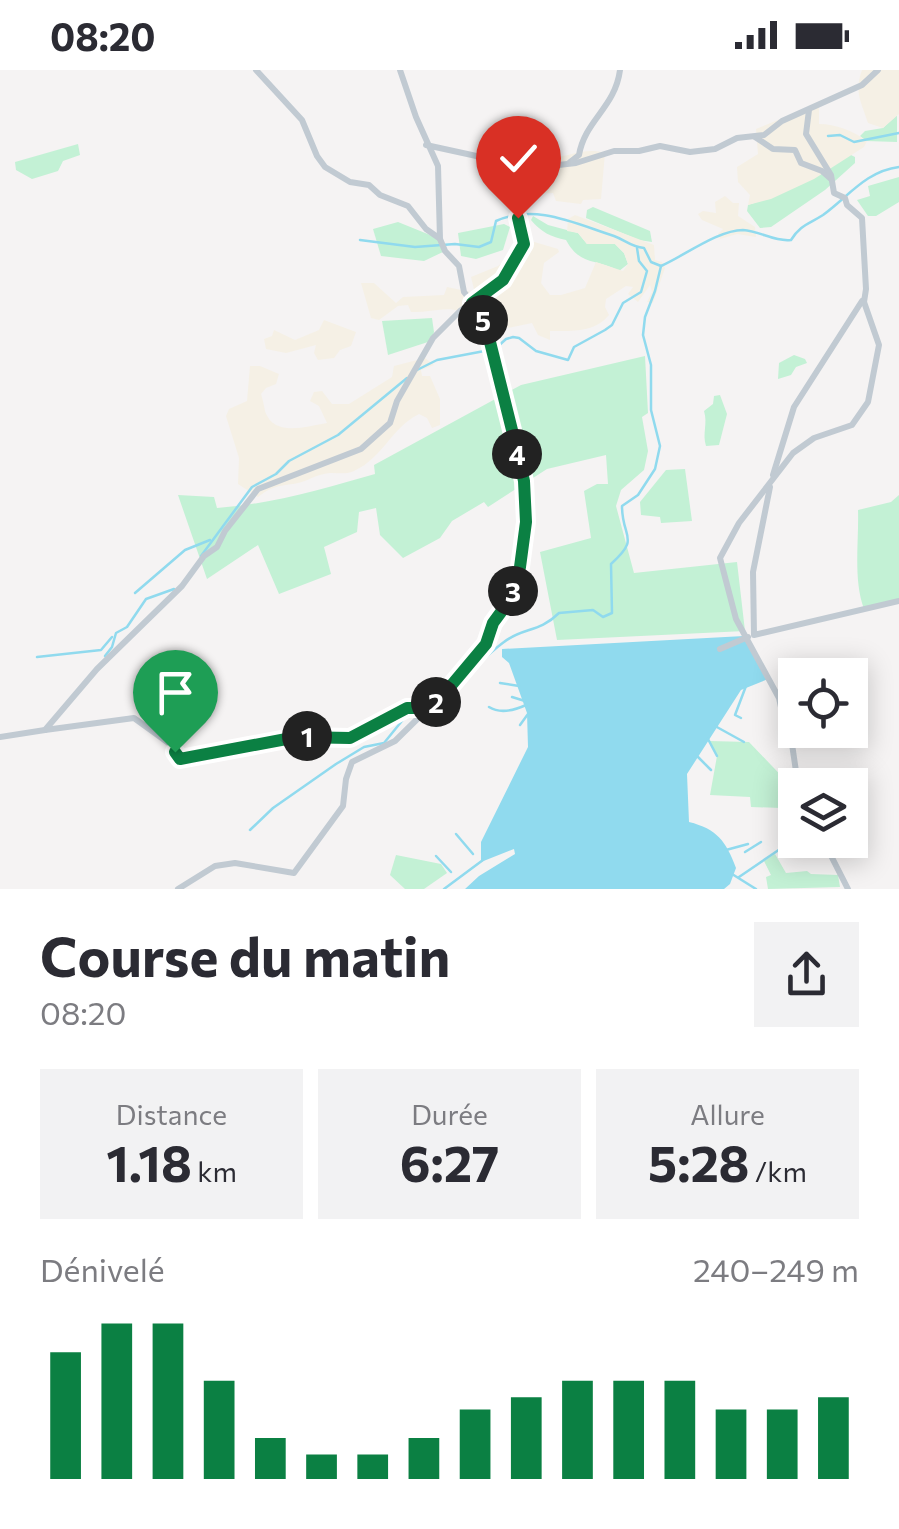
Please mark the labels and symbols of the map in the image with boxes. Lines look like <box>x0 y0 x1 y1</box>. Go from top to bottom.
pin <box>476 116 561 219</box>
pin: 5 <box>458 295 508 345</box>
pin: 4 <box>492 429 542 479</box>
pin: 3 <box>488 566 538 616</box>
pin <box>133 650 218 753</box>
pin: 2 <box>411 677 461 727</box>
pin: 1 <box>282 711 332 761</box>

